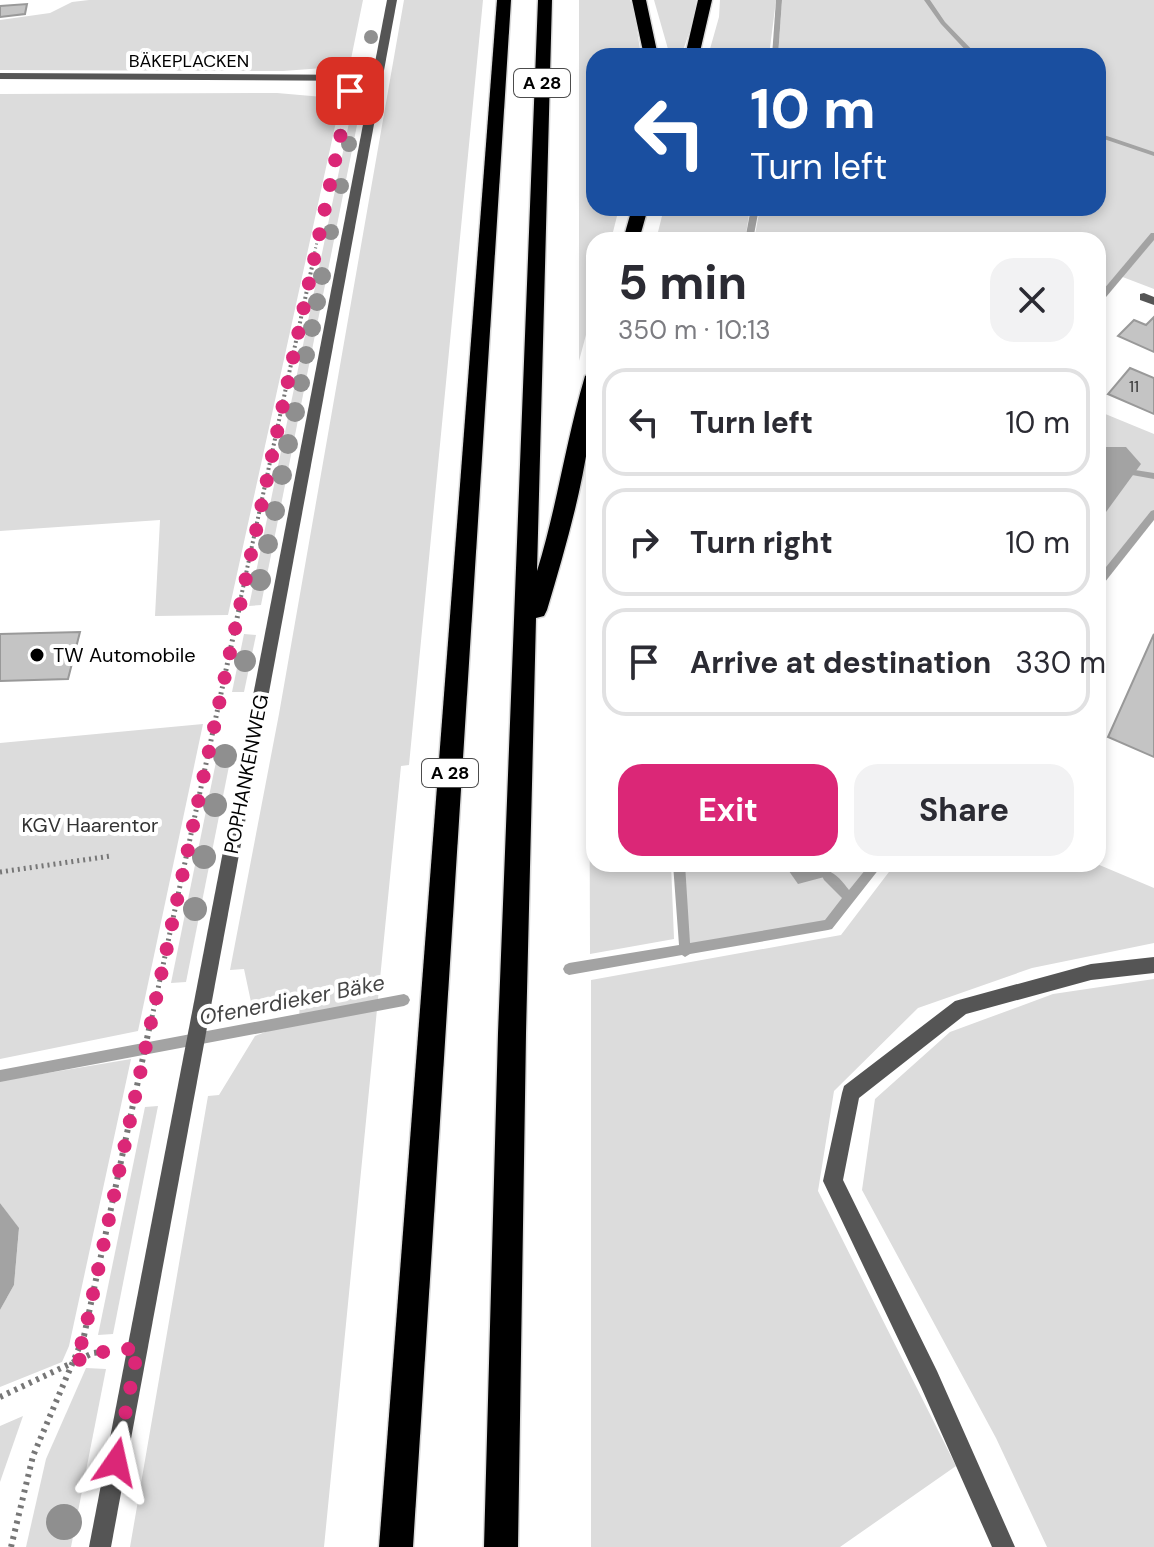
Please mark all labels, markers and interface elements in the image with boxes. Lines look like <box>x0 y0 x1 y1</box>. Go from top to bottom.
street label: BÄKEPLACKEN <box>129 49 249 73</box>
pin <box>316 57 384 125</box>
icon: arrive <box>328 69 372 113</box>
road number: A 28 <box>514 69 570 97</box>
text: 10 m <box>750 72 876 145</box>
icon: left <box>618 80 722 184</box>
text: Turn left <box>750 143 887 190</box>
text: 5 min <box>618 251 747 314</box>
button: close <box>990 258 1074 342</box>
text: 350 m · 10:13 <box>618 313 771 347</box>
house number: 11 <box>1129 376 1139 397</box>
icon: left <box>622 400 666 444</box>
text: Turn left <box>690 403 813 442</box>
text: 10 m <box>1005 403 1070 442</box>
icon: right <box>622 520 666 564</box>
text: Turn right <box>690 523 833 562</box>
text: 10 m <box>1005 523 1070 562</box>
icon: arrive <box>622 640 666 684</box>
place label: TW Automobile <box>53 642 196 668</box>
text: Arrive at destination <box>690 643 991 682</box>
text: 330 m <box>1015 643 1106 682</box>
marker: TW Automobile <box>28 646 46 664</box>
street label: POPHANKENWEG <box>218 692 274 856</box>
road number: A 28 <box>422 759 478 787</box>
button: Exit <box>618 764 838 856</box>
button: Share <box>854 764 1074 856</box>
park label: KGV Haarentor <box>22 812 158 838</box>
water label: Ofenerdieker Bäke <box>197 968 387 1032</box>
position arrow <box>74 1420 158 1504</box>

